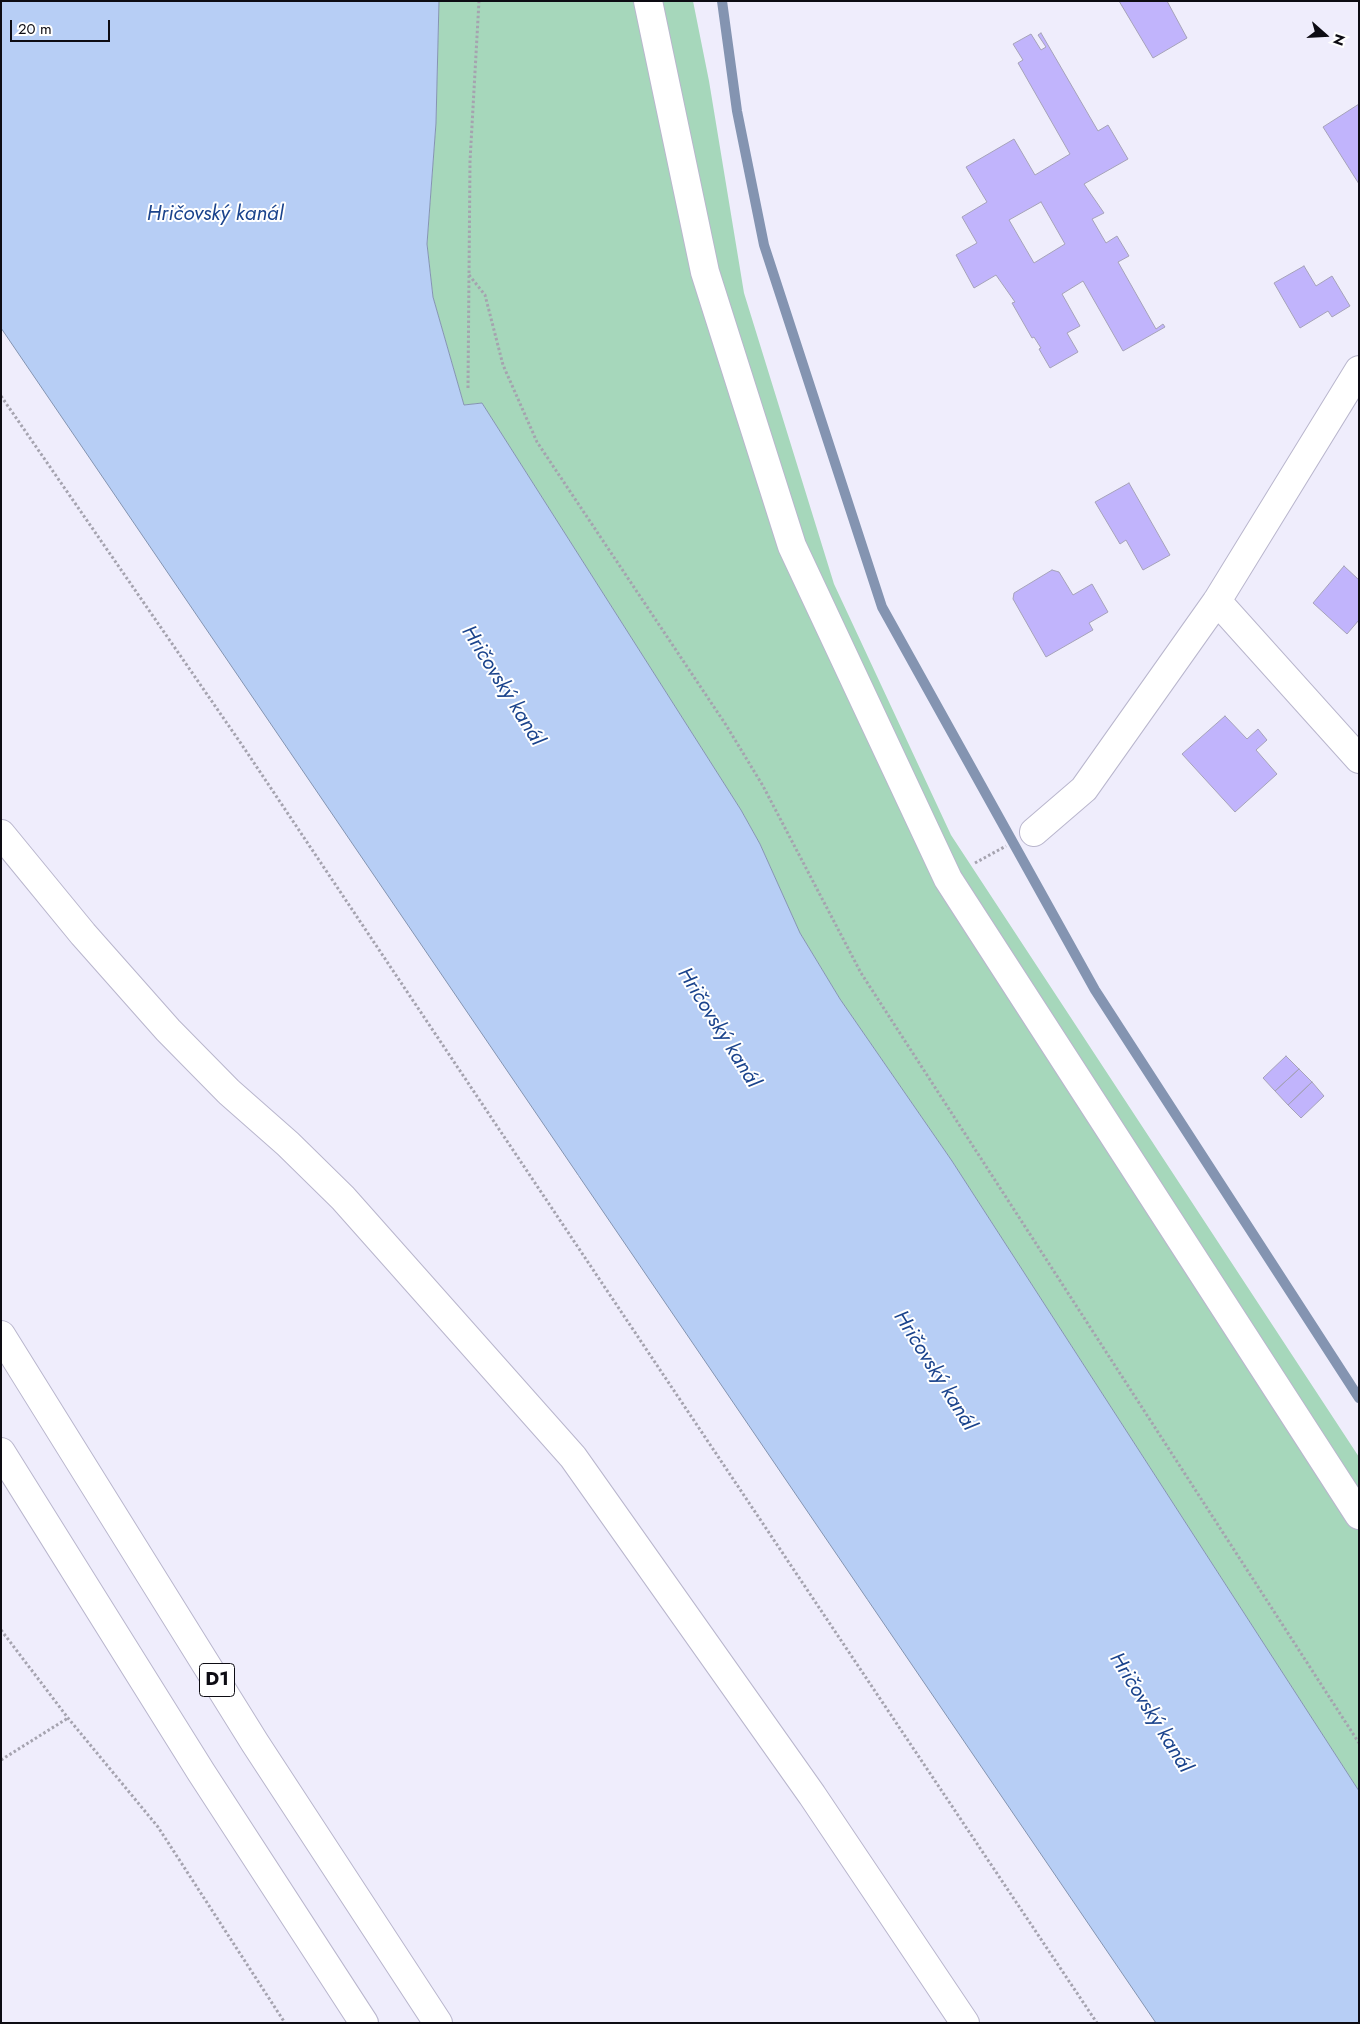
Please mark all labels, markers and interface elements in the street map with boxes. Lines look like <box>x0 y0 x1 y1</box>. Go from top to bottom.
scale bar <box>12 10 112 42</box>
north arrow <box>1300 10 1350 60</box>
text: 20 m <box>18 18 52 40</box>
text: N <box>1328 31 1350 48</box>
water label: Hričovský kanál <box>147 202 283 228</box>
water label: Hričovský kanál <box>455 621 549 751</box>
water label: Hričovský kanál <box>671 963 765 1093</box>
water label: Hričovský kanál <box>887 1306 981 1436</box>
water label: Hričovský kanál <box>1103 1648 1197 1778</box>
road number: D1 <box>200 1664 234 1696</box>

